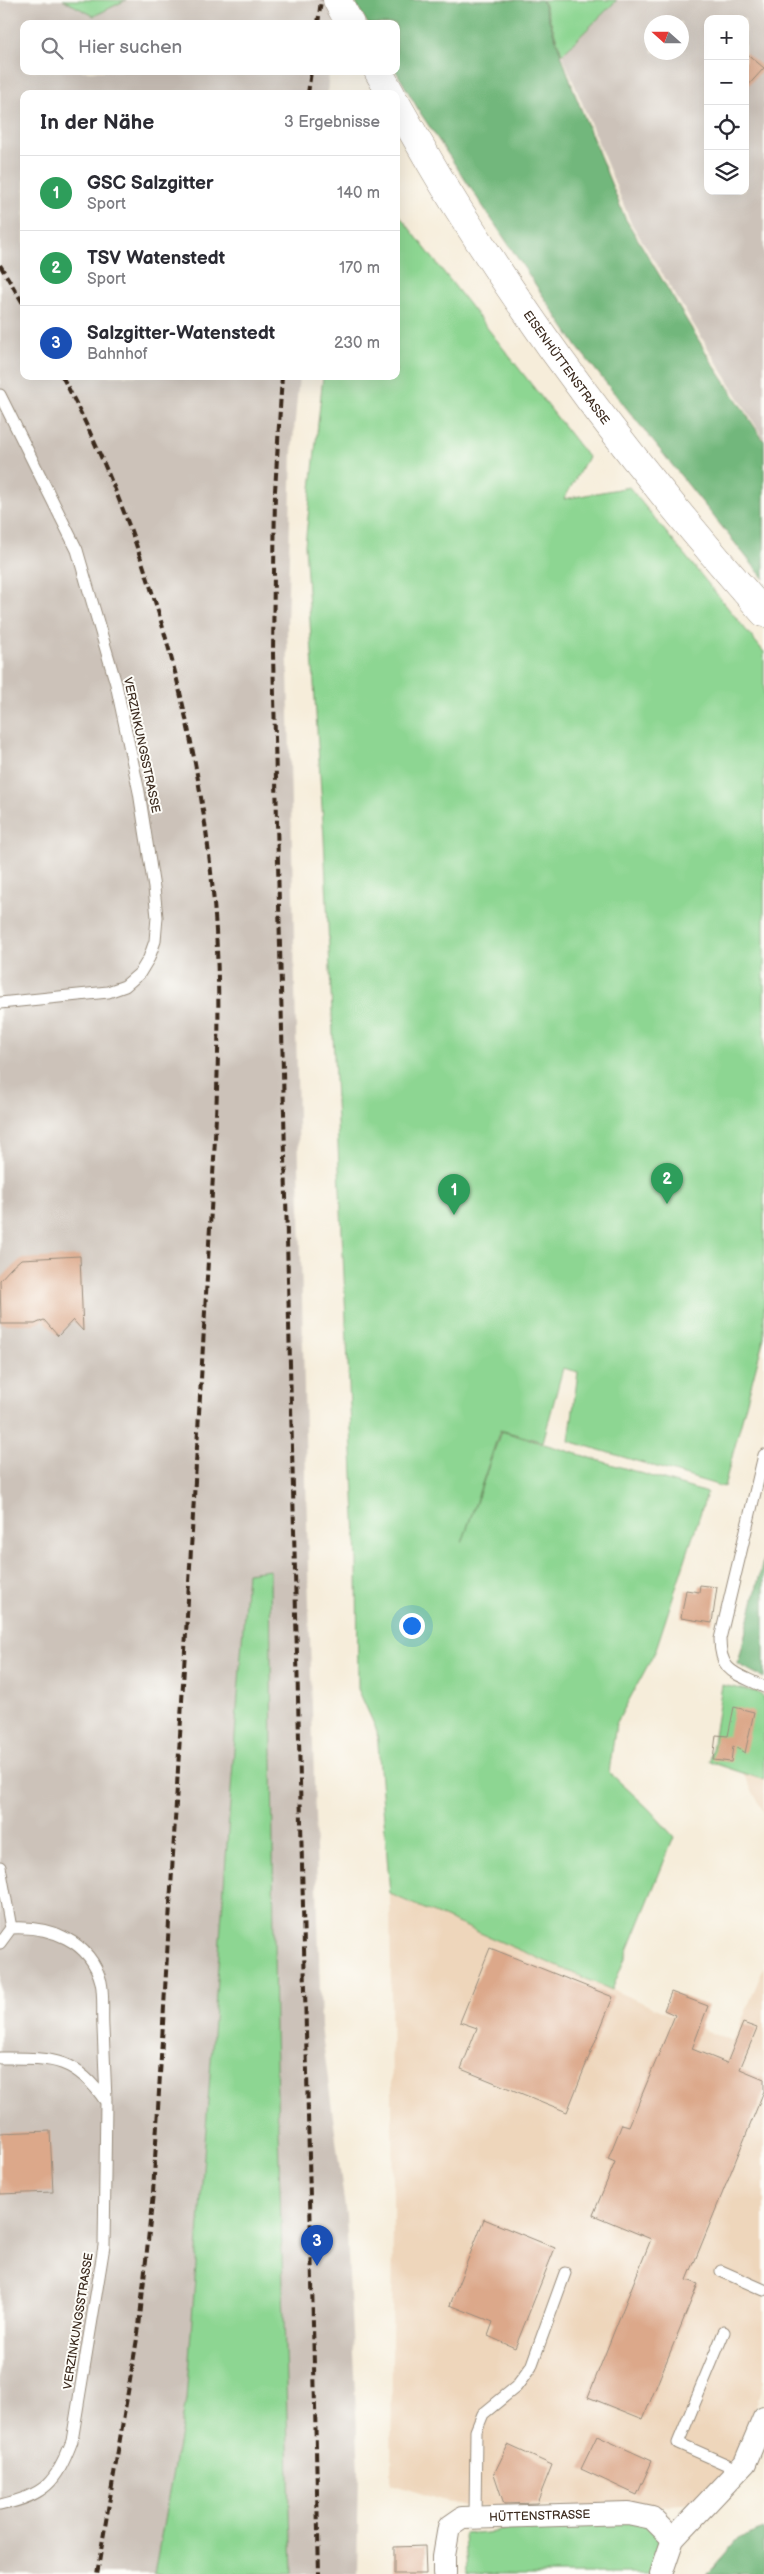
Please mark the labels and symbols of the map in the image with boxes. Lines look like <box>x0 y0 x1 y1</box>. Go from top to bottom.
north arrow <box>644 15 689 60</box>
street label: EISENHÜTTENSTRASSE <box>520 308 613 428</box>
street label: VERZINKUNGSSTRASSE <box>120 676 163 814</box>
pin: 2 <box>651 1163 683 1204</box>
pin: 1 <box>438 1174 470 1215</box>
your location <box>399 1613 425 1639</box>
pin: 3 <box>301 2225 333 2266</box>
street label: VERZINKUNGSSTRASSE <box>60 2252 97 2391</box>
street label: HÜTTENSTRASSE <box>489 2507 591 2525</box>

